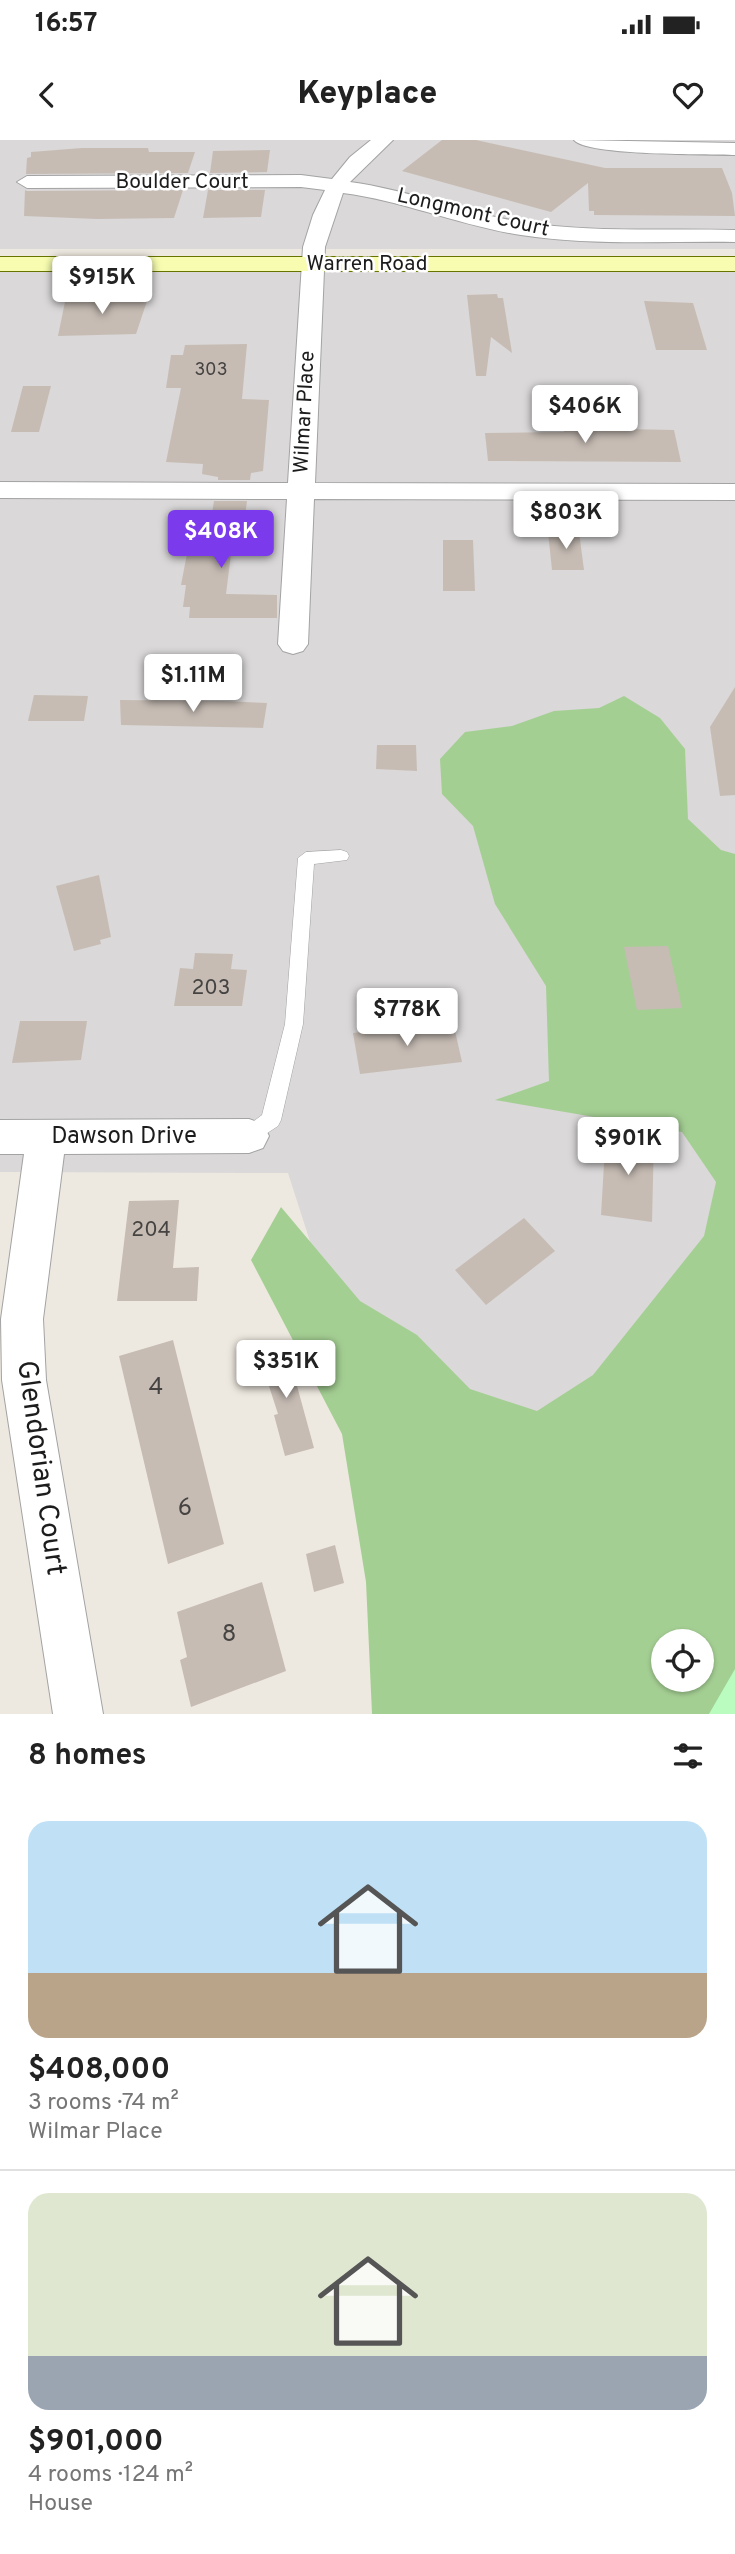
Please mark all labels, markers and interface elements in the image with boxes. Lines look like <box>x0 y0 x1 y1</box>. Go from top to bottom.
text: 16:57 <box>35 8 98 41</box>
text: Keyplace <box>298 75 437 115</box>
icon: back <box>28 76 66 114</box>
icon: heart <box>669 76 707 114</box>
street label: Boulder Court <box>115 169 249 196</box>
street label: Longmont Court <box>394 182 552 244</box>
street label: Warren Road <box>306 251 428 278</box>
pin: $915K <box>53 256 151 316</box>
text: $915K <box>68 264 136 293</box>
street label: Wilmar Place <box>288 350 322 474</box>
house number: 303 <box>194 359 228 382</box>
pin: $406K <box>536 386 634 445</box>
text: $406K <box>548 393 622 422</box>
pin: $803K <box>517 492 615 551</box>
text: $803K <box>529 499 603 528</box>
pin: $408K <box>172 510 270 570</box>
text: $408K <box>184 518 258 547</box>
pin: $1.11M <box>136 654 250 714</box>
text: $1.11M <box>160 662 226 691</box>
house number: 203 <box>192 975 230 1002</box>
pin: $778K <box>358 988 456 1048</box>
text: $778K <box>373 996 441 1025</box>
pin: $901K <box>579 1118 677 1177</box>
street label: Dawson Drive <box>51 1122 197 1152</box>
text: $901K <box>594 1125 662 1154</box>
house number: 204 <box>131 1217 171 1244</box>
pin: $351K <box>237 1340 335 1400</box>
text: $351K <box>252 1348 320 1377</box>
street label: Glendorian Court <box>7 1358 73 1578</box>
house number: 4 <box>149 1373 163 1403</box>
house number: 6 <box>178 1494 192 1524</box>
house number: 8 <box>222 1620 236 1650</box>
map controls <box>651 1629 714 1692</box>
button: locate <box>651 1629 714 1692</box>
icon: filters <box>669 1737 707 1775</box>
text: 8 homes <box>28 1738 147 1775</box>
icon: home <box>305 1866 431 1992</box>
text: $408,000 <box>28 2052 170 2089</box>
text: 3 rooms · 74 m² <box>28 2089 179 2118</box>
text: Wilmar Place <box>28 2118 163 2147</box>
icon: home <box>305 2238 431 2364</box>
text: $901,000 <box>28 2424 164 2461</box>
text: 4 rooms · 124 m² <box>28 2461 193 2490</box>
text: House <box>28 2490 93 2519</box>

